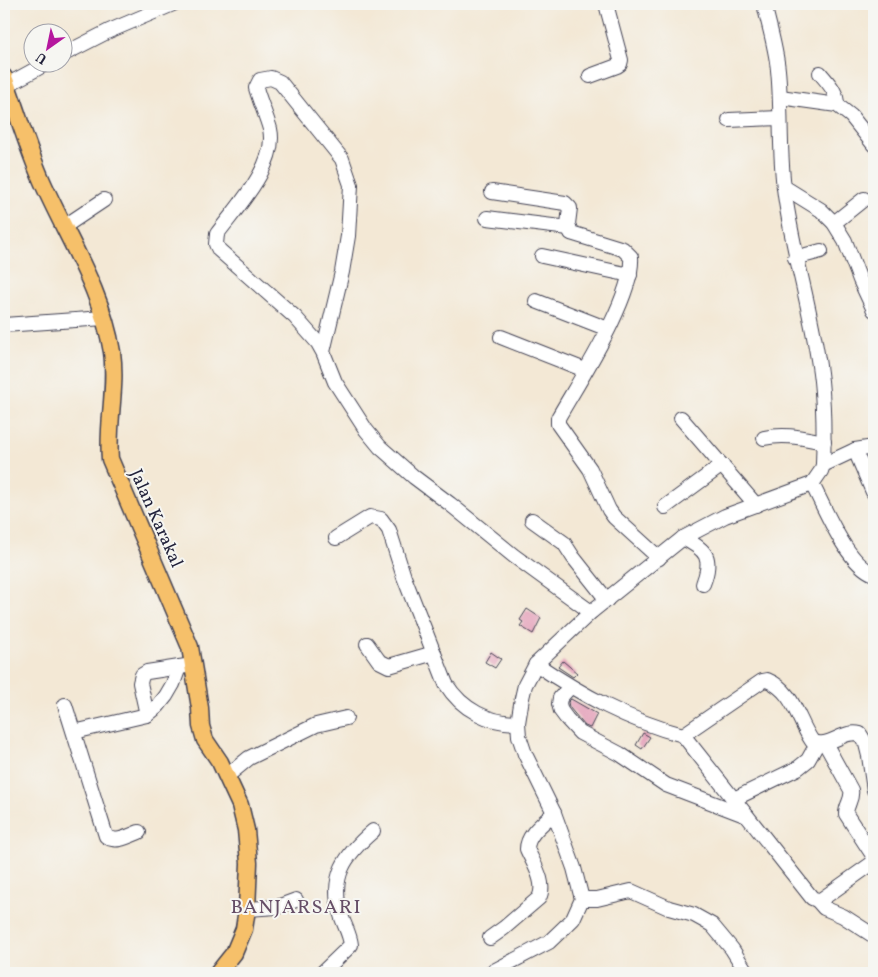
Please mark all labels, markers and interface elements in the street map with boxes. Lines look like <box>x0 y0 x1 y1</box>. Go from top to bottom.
north arrow <box>22 22 72 72</box>
text: U <box>32 47 51 68</box>
street label: Jalan Karakal <box>123 465 188 572</box>
district label: BANJARSARI <box>231 894 362 922</box>

